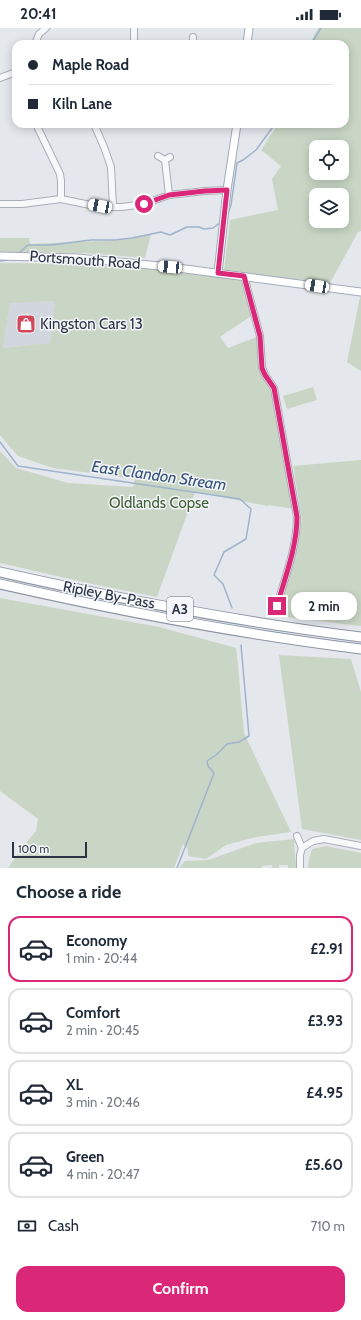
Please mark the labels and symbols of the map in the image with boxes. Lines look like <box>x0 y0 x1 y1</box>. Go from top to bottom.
route start <box>135 195 153 213</box>
car <box>87 198 113 214</box>
street label: Portsmouth Road <box>29 247 141 273</box>
car <box>158 260 182 274</box>
car <box>304 278 330 294</box>
shop icon: Kingston Cars 13 <box>15 313 37 335</box>
place label: Kingston Cars 13 <box>40 315 143 333</box>
water label: East Clandon Stream <box>90 457 228 494</box>
park label: Oldlands Copse <box>109 494 209 512</box>
street label: Ripley By-Pass <box>62 577 156 613</box>
callout: 2 min <box>291 592 357 620</box>
road number: A3 <box>167 597 193 621</box>
route end <box>268 597 286 615</box>
scale bar <box>12 840 87 859</box>

